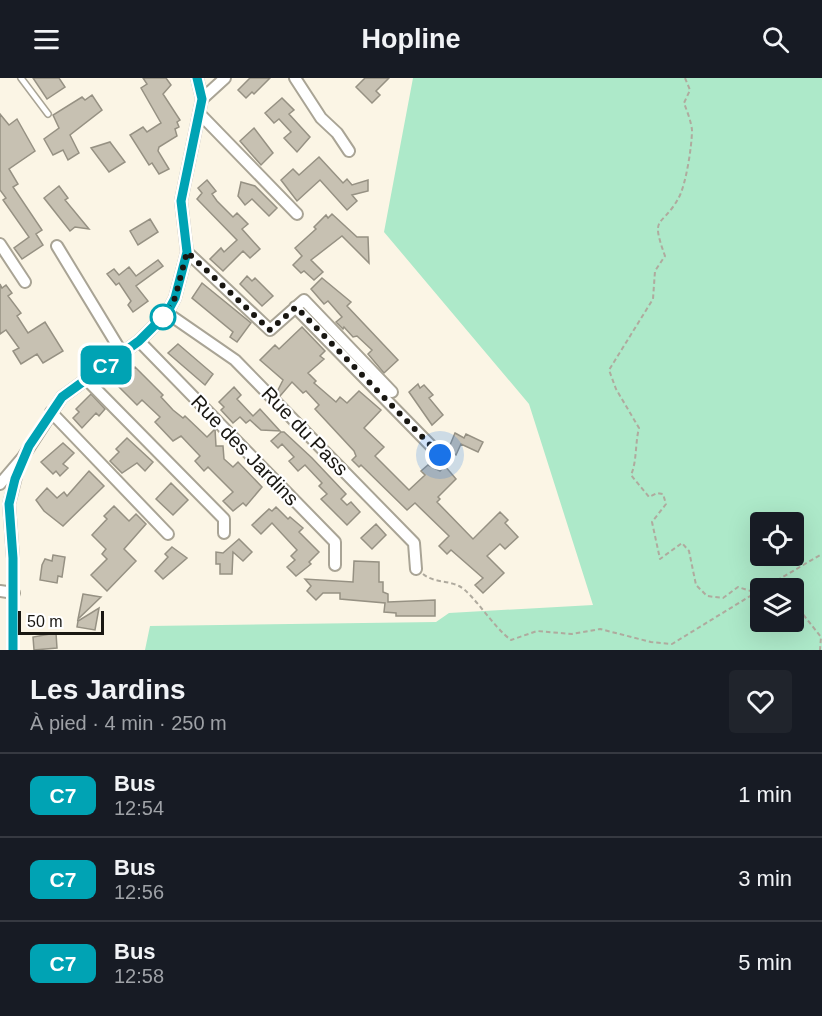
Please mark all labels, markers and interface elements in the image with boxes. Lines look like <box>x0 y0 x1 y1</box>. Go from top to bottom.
icon: menu <box>30 23 63 56</box>
icon: search <box>759 23 792 56</box>
text: Hopline <box>362 24 461 54</box>
unlabelled marker <box>150 304 176 330</box>
line badge: C7 <box>79 346 133 384</box>
text: C7 <box>93 354 119 377</box>
street label: Rue du Pass <box>257 382 353 480</box>
street label: Rue des Jardins <box>187 390 303 510</box>
your location <box>425 440 455 470</box>
map controls <box>750 512 804 632</box>
button: locate <box>750 512 804 566</box>
button: layers <box>750 578 804 632</box>
scale bar <box>18 608 104 636</box>
text: 50 m <box>27 613 63 630</box>
button: heart <box>729 670 792 733</box>
text: Les Jardins <box>30 674 186 705</box>
text: À pied · 4 min · 250 m <box>30 712 227 734</box>
text: Bus <box>114 771 156 796</box>
text: 1 min <box>738 782 792 807</box>
text: C7 <box>50 784 76 807</box>
text: 12:54 <box>114 797 164 819</box>
text: Bus <box>114 855 156 880</box>
text: 3 min <box>738 866 792 891</box>
text: C7 <box>50 868 76 891</box>
text: 12:56 <box>114 881 164 903</box>
text: Bus <box>114 939 156 964</box>
text: 5 min <box>738 950 792 975</box>
text: C7 <box>50 952 76 975</box>
text: 12:58 <box>114 965 164 987</box>

